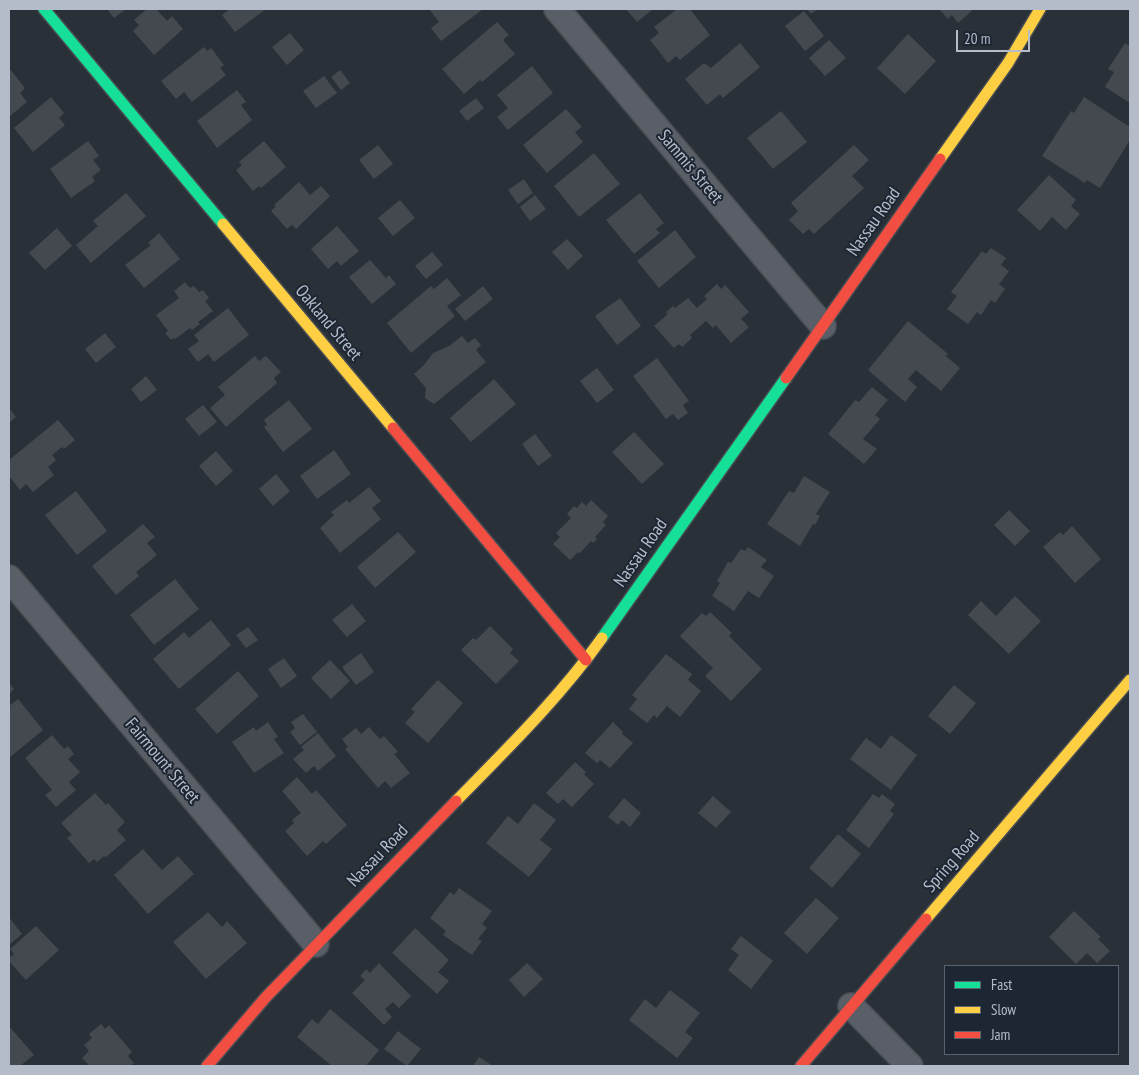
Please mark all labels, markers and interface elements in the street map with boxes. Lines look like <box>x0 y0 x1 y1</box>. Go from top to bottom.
scale bar <box>959 20 1033 52</box>
text: 20 m <box>964 29 990 48</box>
street label: Sammis Street <box>653 126 727 208</box>
street label: Nassau Road <box>843 184 905 260</box>
street label: Oakland Street <box>290 281 366 365</box>
street label: Nassau Road <box>610 515 672 591</box>
street label: Fairmount Street <box>120 714 204 808</box>
street label: Nassau Road <box>343 820 413 892</box>
street label: Spring Road <box>919 827 985 897</box>
legend <box>944 965 1119 1055</box>
text: Fast <box>991 975 1012 994</box>
text: Slow <box>991 1000 1016 1019</box>
text: Jam <box>991 1025 1010 1044</box>

